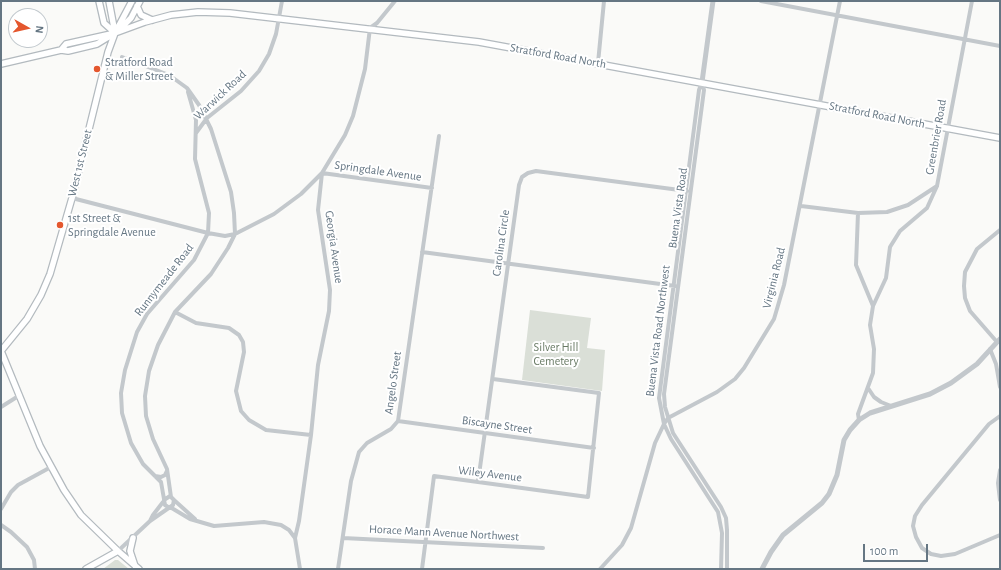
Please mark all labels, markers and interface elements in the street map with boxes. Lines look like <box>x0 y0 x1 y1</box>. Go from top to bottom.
north arrow <box>8 8 48 48</box>
text: N <box>33 25 45 34</box>
street label: Stratford Road North <box>509 40 607 72</box>
place label: Stratford Road & Miller Street <box>105 55 173 83</box>
marker: Stratford Road & Miller Street <box>92 64 102 74</box>
street label: Warwick Road <box>191 67 249 123</box>
street label: Greenbrier Road <box>922 98 950 176</box>
street label: Stratford Road North <box>828 99 926 131</box>
street label: West 1st Street <box>65 128 95 198</box>
street label: Springdale Avenue <box>334 158 422 184</box>
street label: Buena Vista Road <box>665 167 691 249</box>
street label: Carolina Circle <box>489 209 513 277</box>
street label: Georgia Avenue <box>322 210 346 284</box>
place label: 1st Street & Springdale Avenue <box>68 211 156 239</box>
marker: 1st Street & Springdale Avenue <box>55 220 65 230</box>
street label: Runnymeade Road <box>131 241 197 319</box>
street label: Virginia Road <box>759 246 789 310</box>
street label: Buena Vista Road Northwest <box>643 264 673 398</box>
park label: Silver Hill Cemetery <box>534 340 578 368</box>
street label: Angelo Street <box>381 351 405 415</box>
street label: Biscayne Street <box>461 413 533 437</box>
street label: Wiley Avenue <box>457 463 523 485</box>
street label: Horace Mann Avenue Northwest <box>369 522 519 544</box>
scale bar <box>865 536 930 562</box>
text: 100 m <box>870 545 898 557</box>

